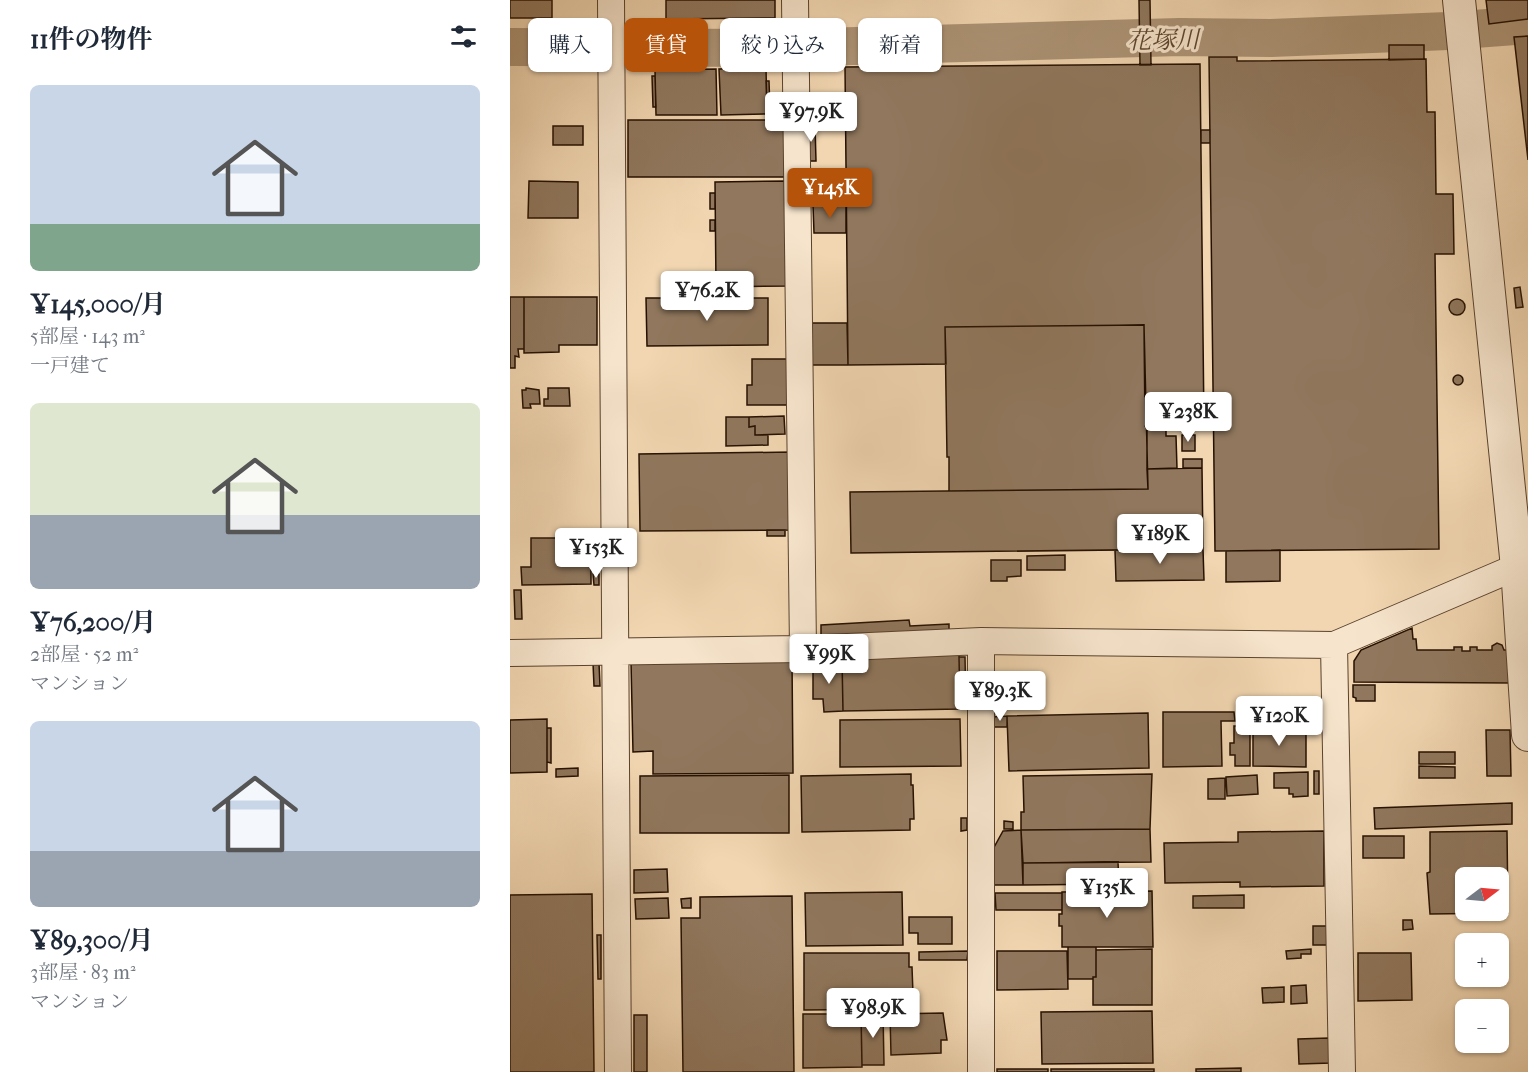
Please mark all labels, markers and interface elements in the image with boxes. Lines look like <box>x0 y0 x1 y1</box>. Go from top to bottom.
chip: 購入 <box>528 18 612 72</box>
chip: 賃貸 <box>624 18 708 72</box>
chip: 絞り込み <box>720 18 846 72</box>
chip: 新着 <box>858 18 942 72</box>
icon: filters <box>447 20 480 53</box>
text: 11件の物件 <box>30 24 153 55</box>
water label: 花塚川 <box>1127 25 1202 55</box>
pin: ¥97.9K <box>762 92 860 143</box>
text: ¥97.9K <box>779 100 843 123</box>
icon: home <box>201 124 309 232</box>
pin: ¥145K <box>788 168 872 219</box>
text: ¥145K <box>801 176 859 199</box>
pin: ¥76.2K <box>658 271 756 322</box>
text: ¥76.2K <box>675 279 739 302</box>
text: ¥145,000/月 <box>30 289 166 320</box>
text: 5部屋 · 143 m² <box>30 325 145 348</box>
text: 一戸建て <box>30 354 110 377</box>
pin: ¥238K <box>1146 392 1230 443</box>
text: ¥238K <box>1159 400 1217 423</box>
icon: home <box>201 442 309 550</box>
pin: ¥189K <box>1118 514 1202 565</box>
text: ¥189K <box>1131 522 1189 545</box>
pin: ¥153K <box>554 528 638 579</box>
text: ¥153K <box>569 536 623 559</box>
text: ¥76,200/月 <box>30 607 157 638</box>
pin: ¥99K <box>793 634 865 685</box>
text: ¥99K <box>803 642 855 665</box>
text: 2部屋 · 52 m² <box>30 643 138 666</box>
pin: ¥89.3K <box>951 671 1049 722</box>
text: マンション <box>30 672 129 695</box>
text: ¥89.3K <box>969 679 1031 702</box>
pin: ¥120K <box>1237 696 1321 747</box>
text: ¥120K <box>1250 704 1308 727</box>
icon: home <box>201 760 309 868</box>
north arrow <box>1455 867 1509 921</box>
map controls <box>1455 867 1509 1053</box>
pin: ¥135K <box>1065 868 1149 919</box>
text: ¥135K <box>1080 876 1134 899</box>
text: ¥89,300/月 <box>30 925 154 956</box>
button: + <box>1455 933 1509 987</box>
text: 3部屋 · 83 m² <box>30 961 136 984</box>
pin: ¥98.9K <box>824 988 922 1039</box>
text: マンション <box>30 990 129 1013</box>
text: ¥98.9K <box>841 996 905 1019</box>
button: − <box>1455 999 1509 1053</box>

